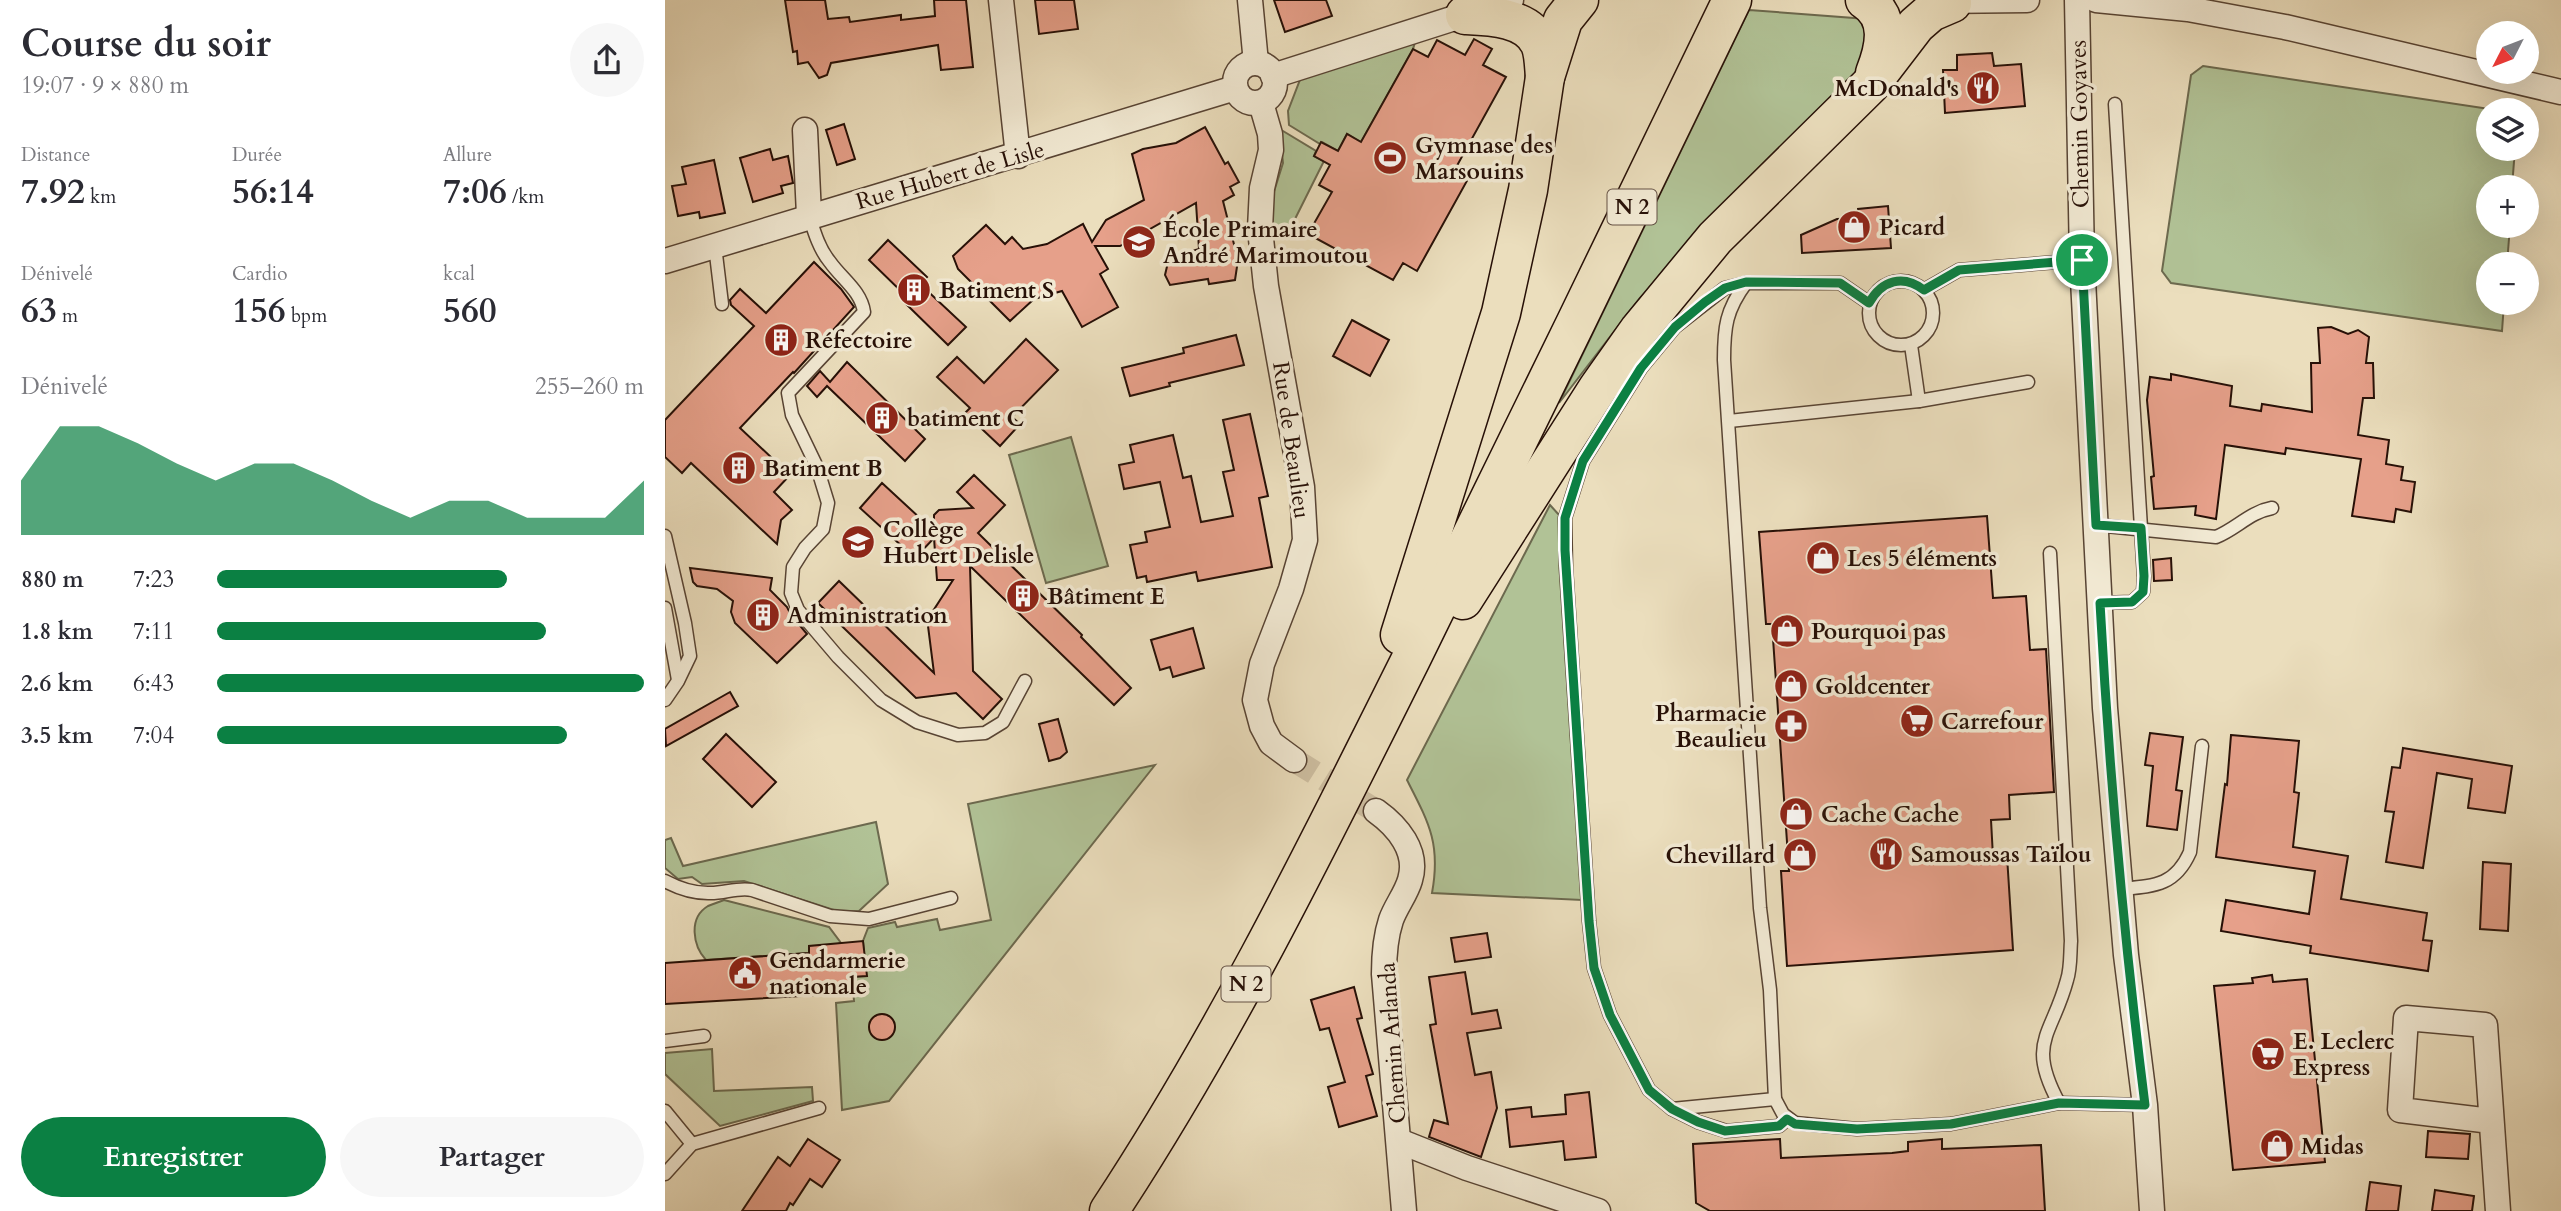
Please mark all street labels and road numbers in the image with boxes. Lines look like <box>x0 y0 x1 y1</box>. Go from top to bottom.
street label: Chemin Goyaves <box>2063 40 2096 208</box>
street label: Rue Hubert de Lisle <box>852 134 1048 217</box>
road number: N 2 <box>1607 190 1657 224</box>
street label: Rue de Beaulieu <box>1265 360 1318 520</box>
street label: Chemin Arlanda <box>1371 961 1414 1125</box>
road number: N 2 <box>1221 967 1271 1002</box>

